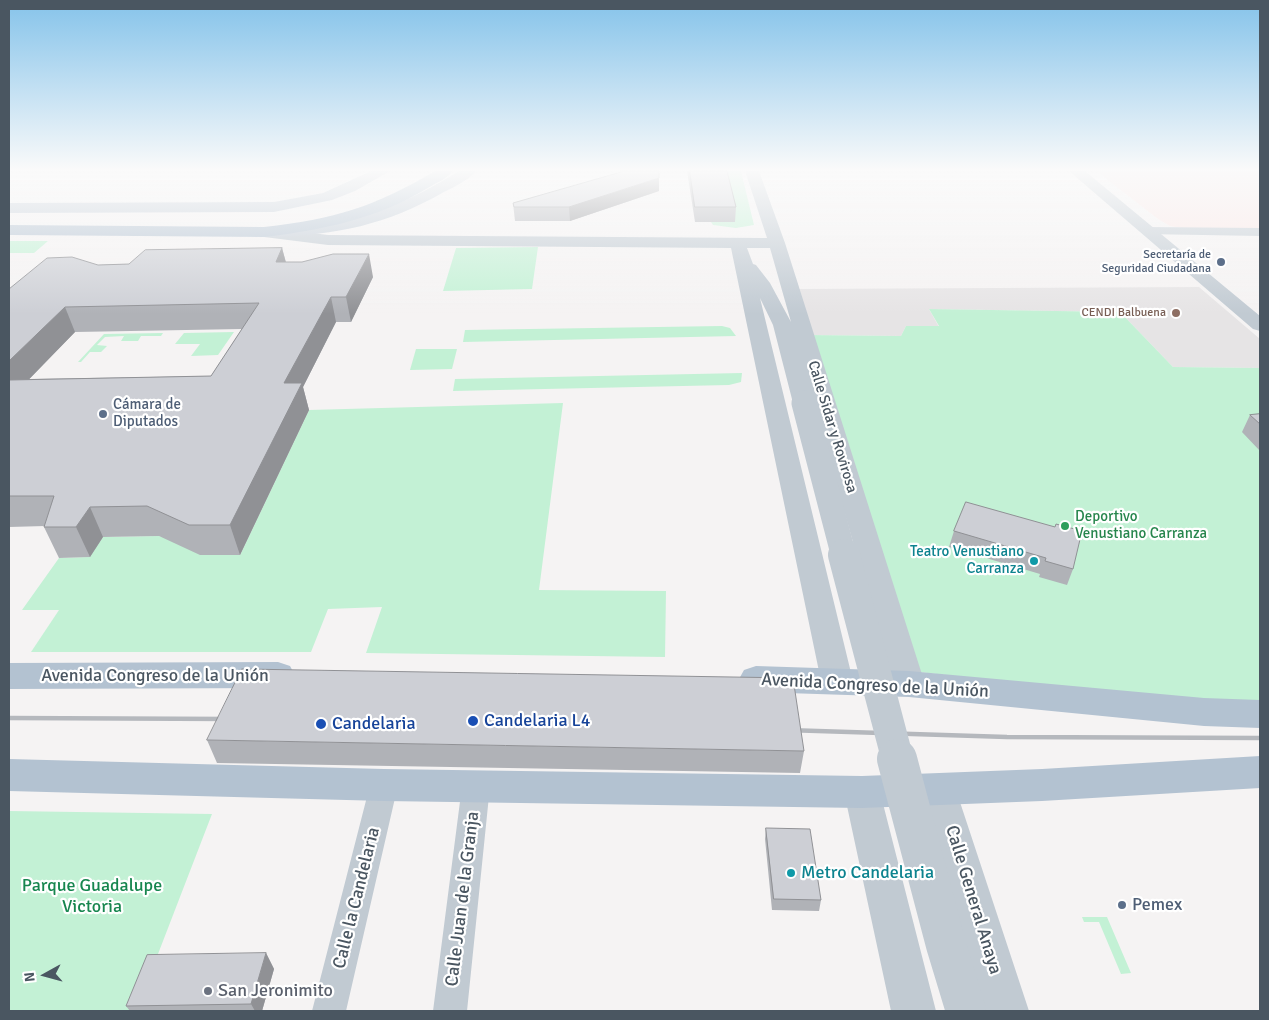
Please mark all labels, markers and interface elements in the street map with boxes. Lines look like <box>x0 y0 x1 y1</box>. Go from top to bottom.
place label: Secretaría de Seguridad Ciudadana <box>1102 248 1211 276</box>
marker: Secretaría de Seguridad Ciudadana <box>1215 256 1227 268</box>
place label: CENDI Balbuena <box>1082 306 1166 320</box>
marker: CENDI Balbuena <box>1170 307 1182 319</box>
street label: Calle Sidar y Rovirosa <box>803 359 861 495</box>
place label: Cámara de Diputados <box>113 396 181 431</box>
marker: Cámara de Diputados <box>97 408 109 420</box>
place label: Deportivo Venustiano Carranza <box>1075 508 1207 543</box>
marker: Deportivo Venustiano Carranza <box>1059 520 1071 532</box>
place label: Teatro Venustiano Carranza <box>910 543 1024 578</box>
marker: Teatro Venustiano Carranza <box>1028 555 1040 567</box>
street label: Avenida Congreso de la Unión <box>41 665 269 687</box>
street label: Avenida Congreso de la Unión <box>761 669 989 703</box>
place label: Candelaria L4 <box>484 710 591 732</box>
place label: Candelaria <box>332 713 416 735</box>
marker: Candelaria L4 <box>466 714 480 728</box>
marker: Candelaria <box>314 717 328 731</box>
street label: Calle Juan de la Granja <box>442 810 484 988</box>
street label: Calle General Anaya <box>940 823 1006 977</box>
street label: Calle la Candelaria <box>329 825 385 971</box>
place label: Metro Candelaria <box>801 862 934 884</box>
marker: Metro Candelaria <box>785 867 797 879</box>
park label: Parque Guadalupe Victoria <box>22 875 162 918</box>
place label: Pemex <box>1132 894 1182 916</box>
marker: Pemex <box>1116 899 1128 911</box>
north arrow <box>20 950 70 1000</box>
text: N <box>21 971 39 983</box>
place label: San Jeronimito <box>218 980 333 1002</box>
marker: San Jeronimito <box>202 985 214 997</box>

